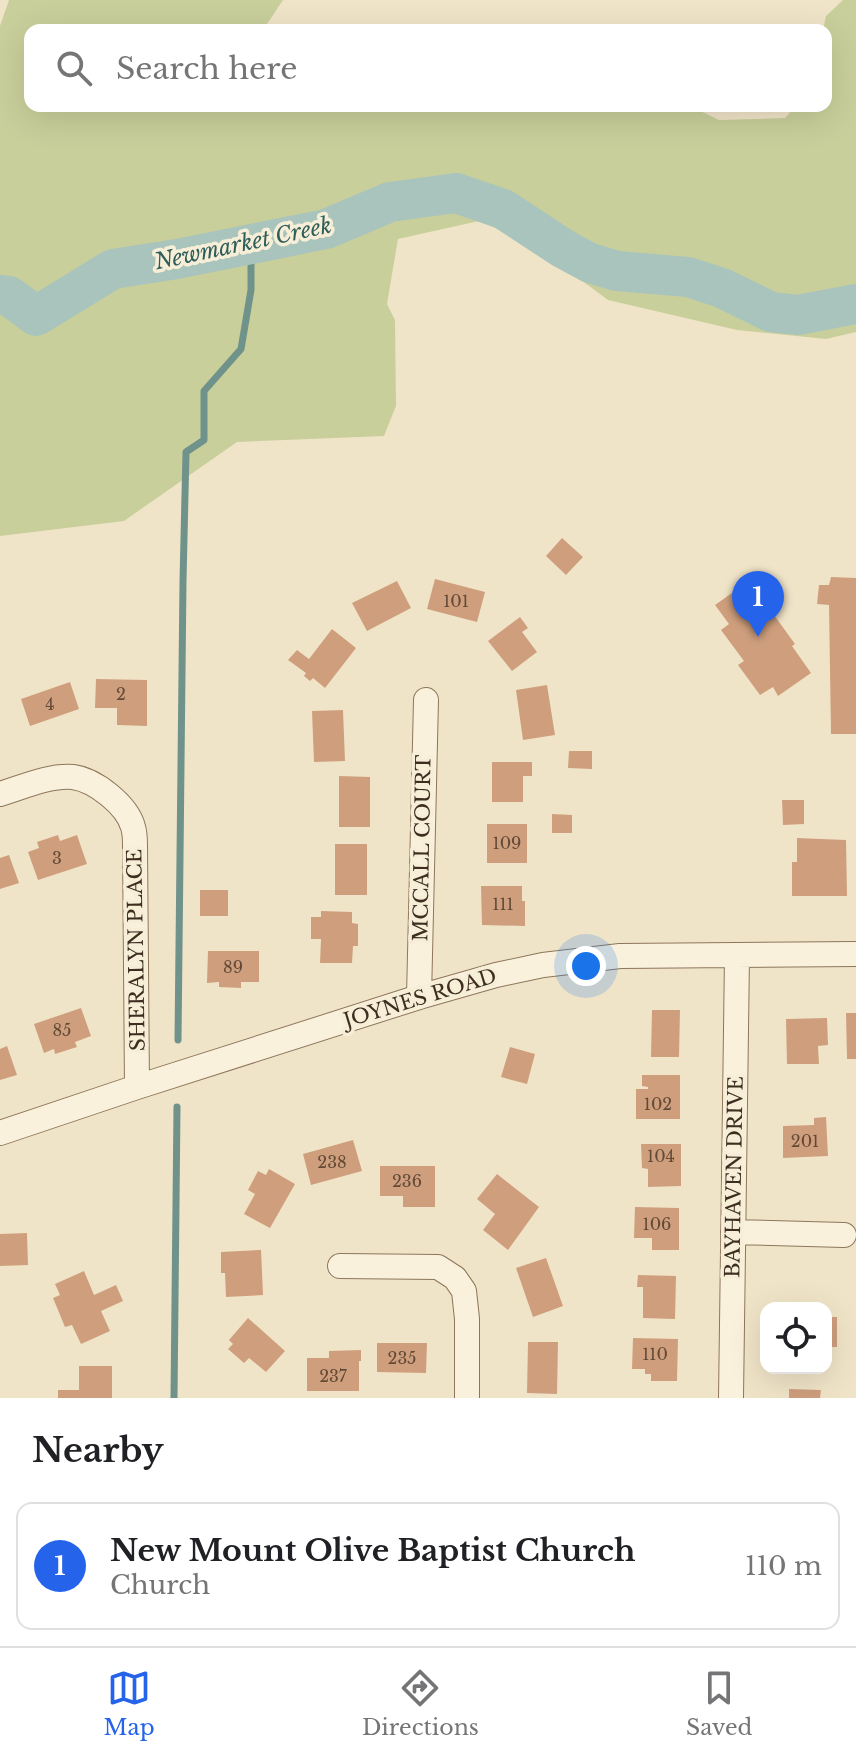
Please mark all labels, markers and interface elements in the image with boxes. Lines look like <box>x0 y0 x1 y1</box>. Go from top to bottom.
search box <box>24 24 832 112</box>
icon: search <box>52 46 96 90</box>
text: Search here <box>116 50 297 87</box>
water label: Newmarket Creek <box>151 212 334 276</box>
pin: 1 <box>732 571 784 637</box>
house number: 101 <box>443 591 469 611</box>
house number: 2 <box>116 684 126 704</box>
house number: 4 <box>45 694 55 714</box>
street label: MCCALL COURT <box>408 755 436 941</box>
house number: 109 <box>493 833 521 853</box>
house number: 3 <box>52 848 62 868</box>
street label: SHERALYN PLACE <box>122 849 150 1051</box>
house number: 111 <box>492 894 514 914</box>
your location <box>566 946 606 986</box>
house number: 89 <box>223 957 243 977</box>
street label: JOYNES ROAD <box>338 963 499 1034</box>
house number: 85 <box>53 1020 71 1040</box>
street label: BAYHAVEN DRIVE <box>720 1076 748 1278</box>
house number: 102 <box>644 1094 672 1114</box>
house number: 201 <box>791 1131 819 1151</box>
house number: 104 <box>647 1146 675 1166</box>
house number: 238 <box>317 1152 347 1172</box>
house number: 236 <box>392 1171 422 1191</box>
house number: 106 <box>643 1214 671 1234</box>
map controls <box>760 1302 832 1374</box>
button: locate <box>760 1302 832 1374</box>
house number: 110 <box>642 1344 668 1364</box>
house number: 235 <box>388 1348 416 1368</box>
house number: 237 <box>319 1366 348 1386</box>
text: Nearby <box>32 1429 164 1471</box>
text: New Mount Olive Baptist Church <box>110 1532 635 1569</box>
text: 1 <box>54 1550 66 1582</box>
text: 110 m <box>745 1550 822 1582</box>
text: Church <box>110 1569 210 1601</box>
tab: Map <box>104 1666 155 1741</box>
tab: Directions <box>362 1666 479 1741</box>
tab: Saved <box>686 1666 752 1741</box>

